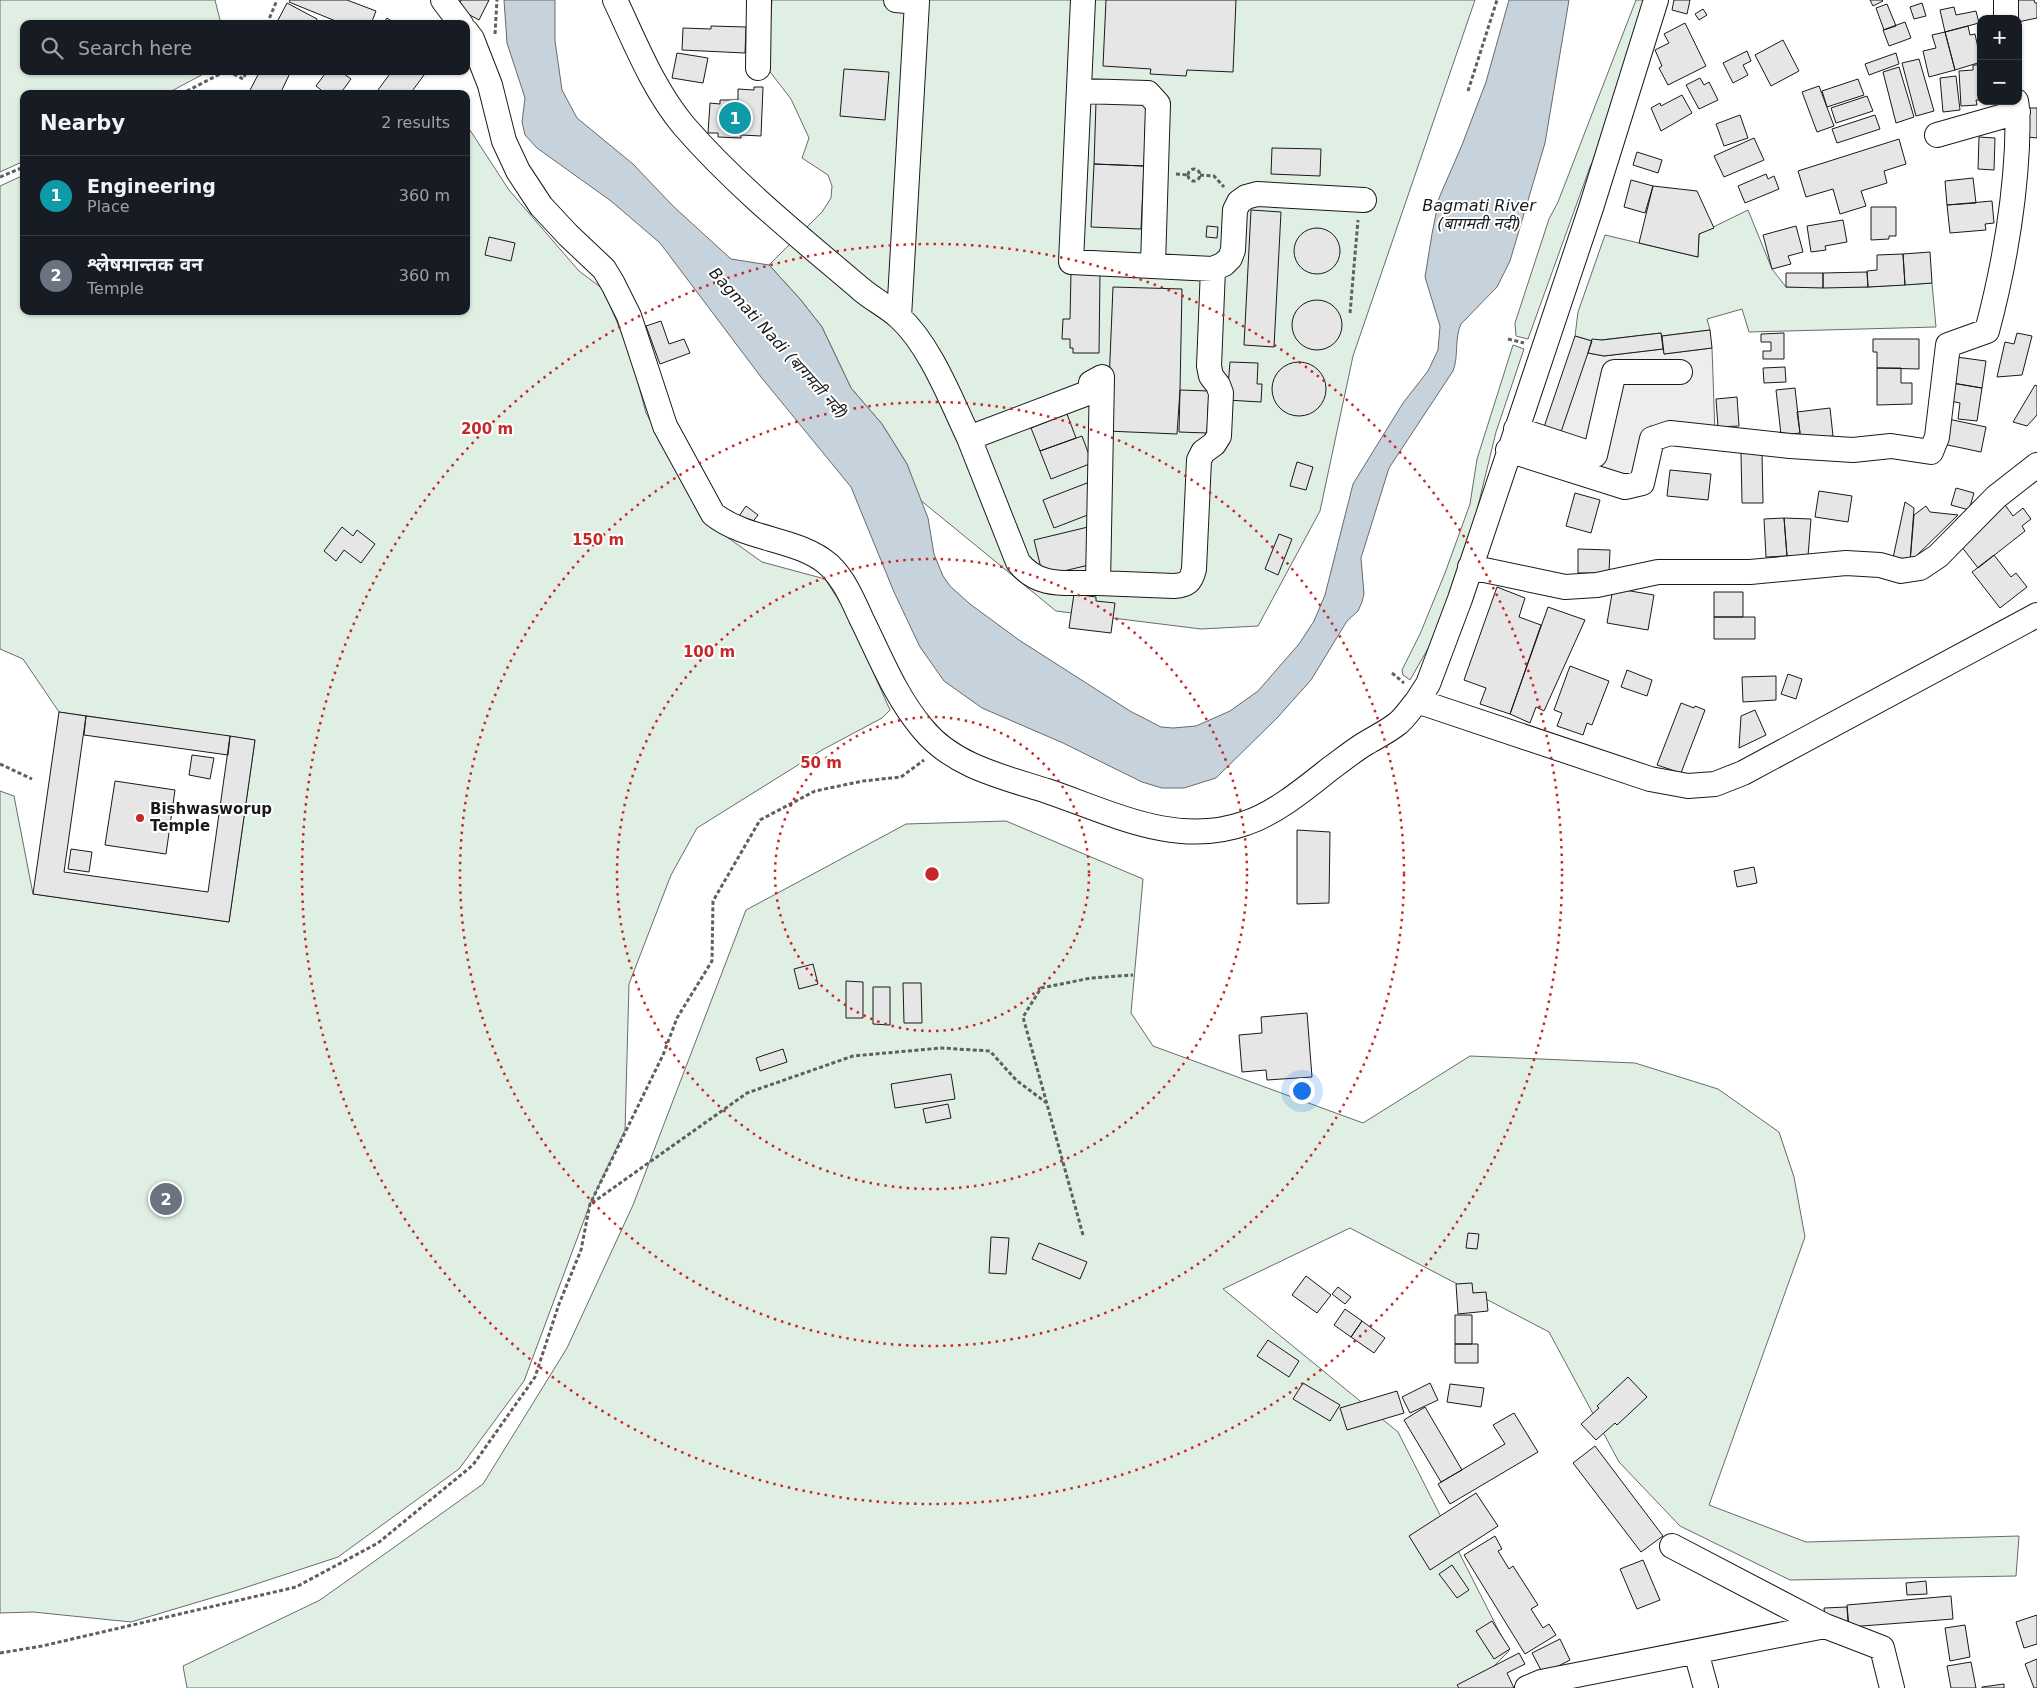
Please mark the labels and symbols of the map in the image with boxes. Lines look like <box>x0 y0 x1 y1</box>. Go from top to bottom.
pin: 1 <box>719 99 751 137</box>
water label: Bagmati River (बागमती नदी) <box>1422 196 1537 233</box>
water label: Bagmati Nadi (बागमती नदी) <box>705 263 852 423</box>
text: 200 m <box>461 420 513 438</box>
text: 150 m <box>572 531 624 549</box>
text: 100 m <box>683 643 735 661</box>
text: 50 m <box>800 754 842 772</box>
place label: Bishwasworup Temple <box>150 800 272 835</box>
marker: Bishwasworup Temple <box>134 812 146 824</box>
centre of rings <box>923 865 941 883</box>
your location <box>1289 1078 1315 1104</box>
pin: 2 <box>150 1180 182 1218</box>

